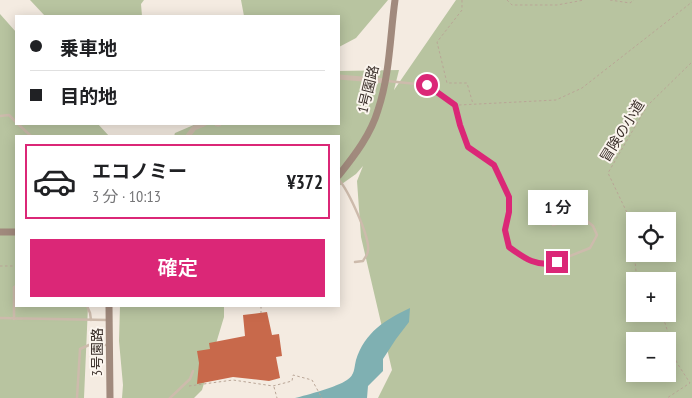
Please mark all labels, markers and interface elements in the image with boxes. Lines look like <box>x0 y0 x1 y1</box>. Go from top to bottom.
text: 乗車地 <box>60 36 117 60</box>
street label: 1号園路 <box>353 63 383 115</box>
route start <box>416 74 438 96</box>
text: 目的地 <box>60 84 117 108</box>
street label: 冒険の小道 <box>596 97 648 165</box>
icon: car <box>32 159 77 204</box>
text: エコノミー <box>92 159 187 183</box>
text: ¥372 <box>287 170 323 194</box>
text: 3 分 · 10:13 <box>92 186 161 206</box>
callout: 1 分 <box>527 190 587 224</box>
text: 1 分 <box>545 197 571 217</box>
map controls <box>626 212 676 382</box>
button: locate <box>626 212 676 262</box>
button: 確定 <box>30 239 325 297</box>
route end <box>546 251 568 273</box>
button: + <box>626 272 676 322</box>
street label: 3号園路 <box>88 328 106 376</box>
button: − <box>626 332 676 382</box>

